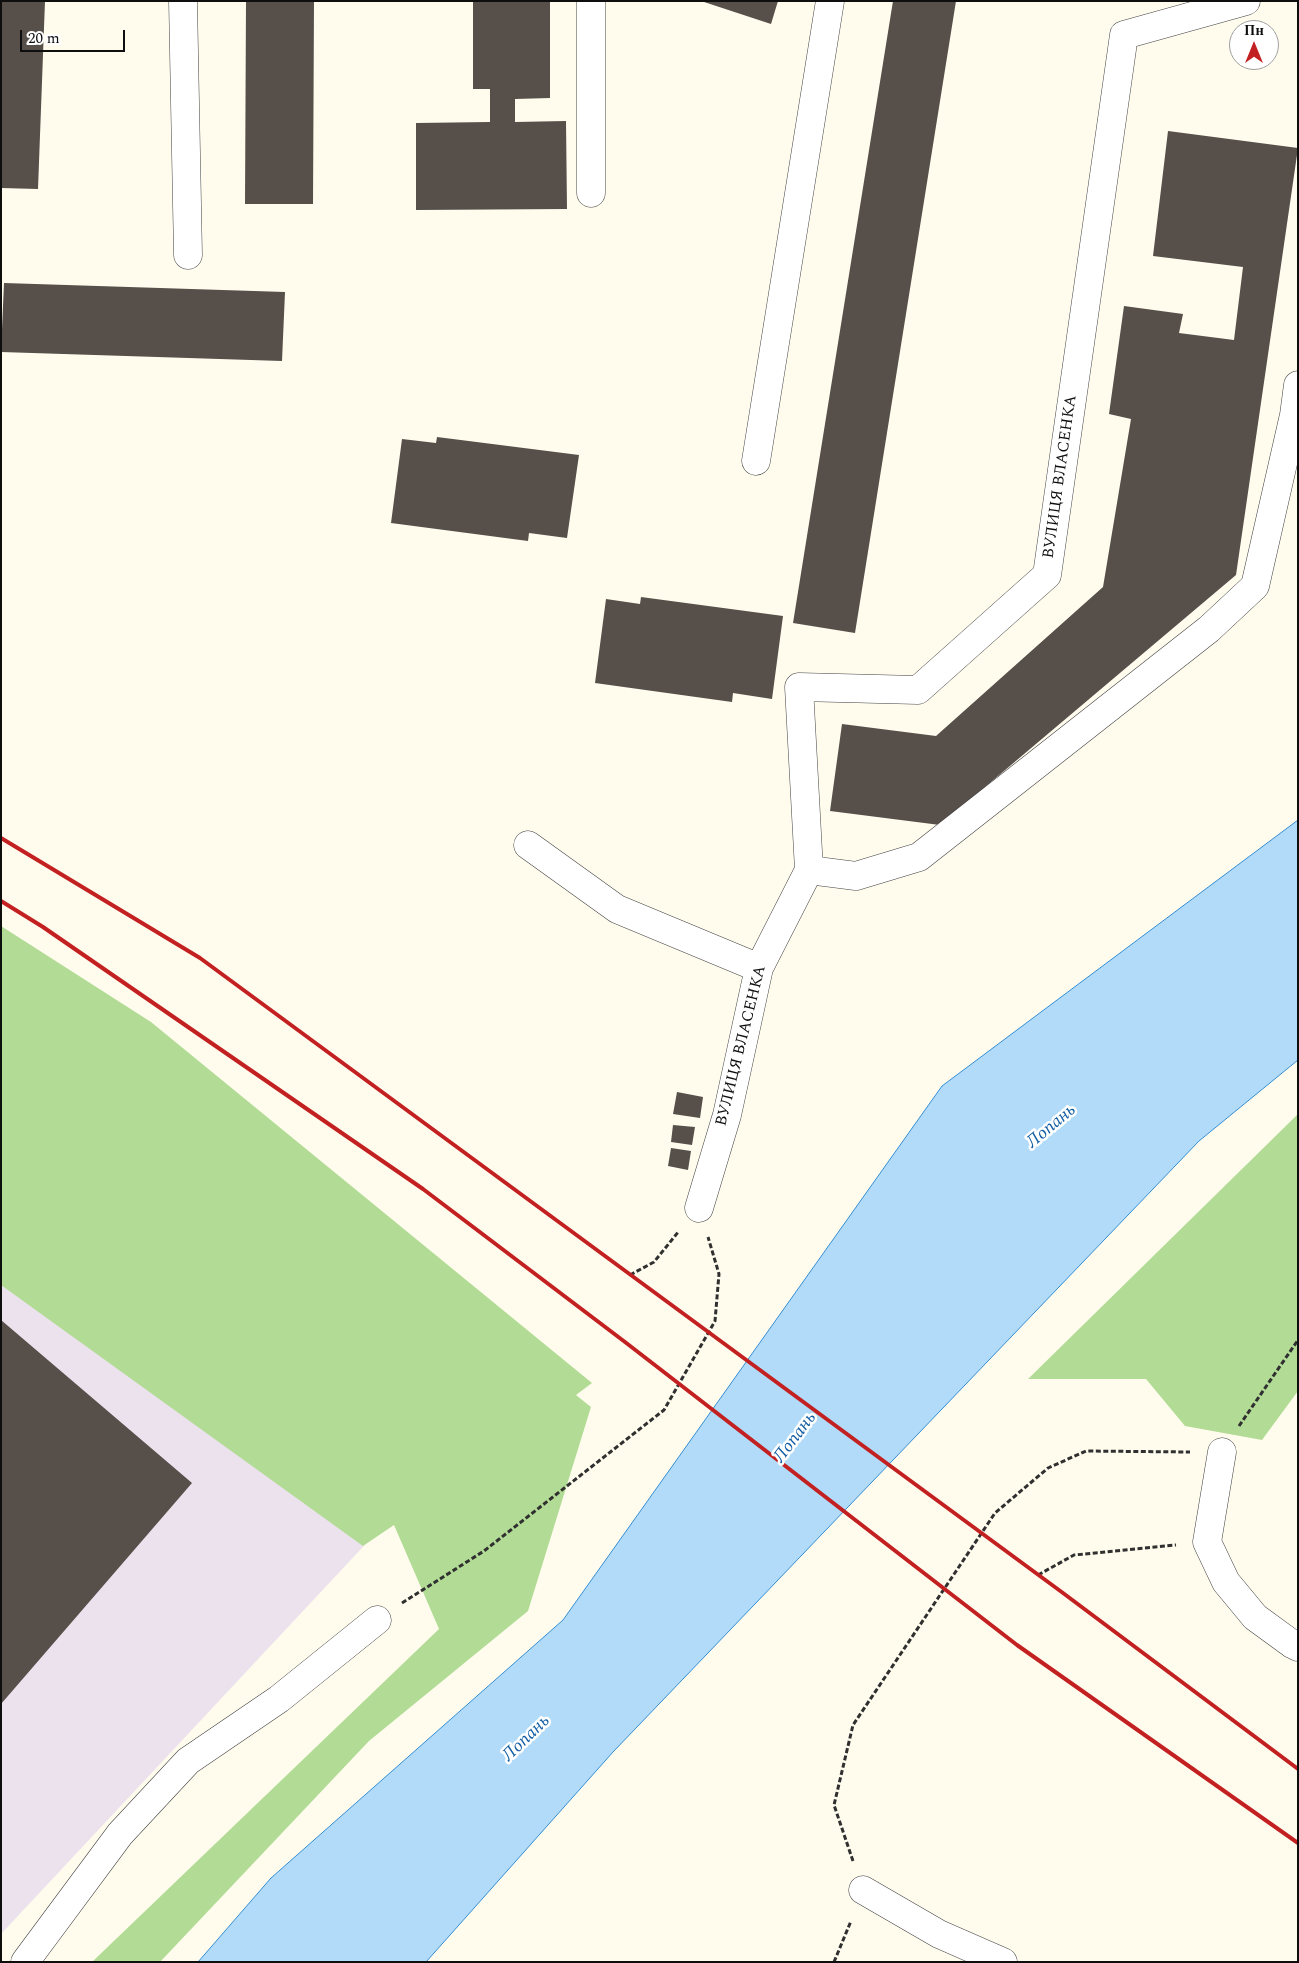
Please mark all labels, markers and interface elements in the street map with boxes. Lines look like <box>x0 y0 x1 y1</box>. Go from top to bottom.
scale bar <box>22 20 128 52</box>
north arrow <box>1229 20 1279 70</box>
text: Пн <box>1244 20 1264 41</box>
text: 20 m <box>28 27 60 50</box>
street label: ВУЛИЦЯ ВЛАСЕНКА <box>1040 394 1082 560</box>
street label: ВУЛИЦЯ ВЛАСЕНКА <box>713 964 771 1128</box>
water label: Лопань <box>1023 1100 1081 1154</box>
water label: Лопань <box>770 1408 822 1468</box>
water label: Лопань <box>499 1711 555 1767</box>

